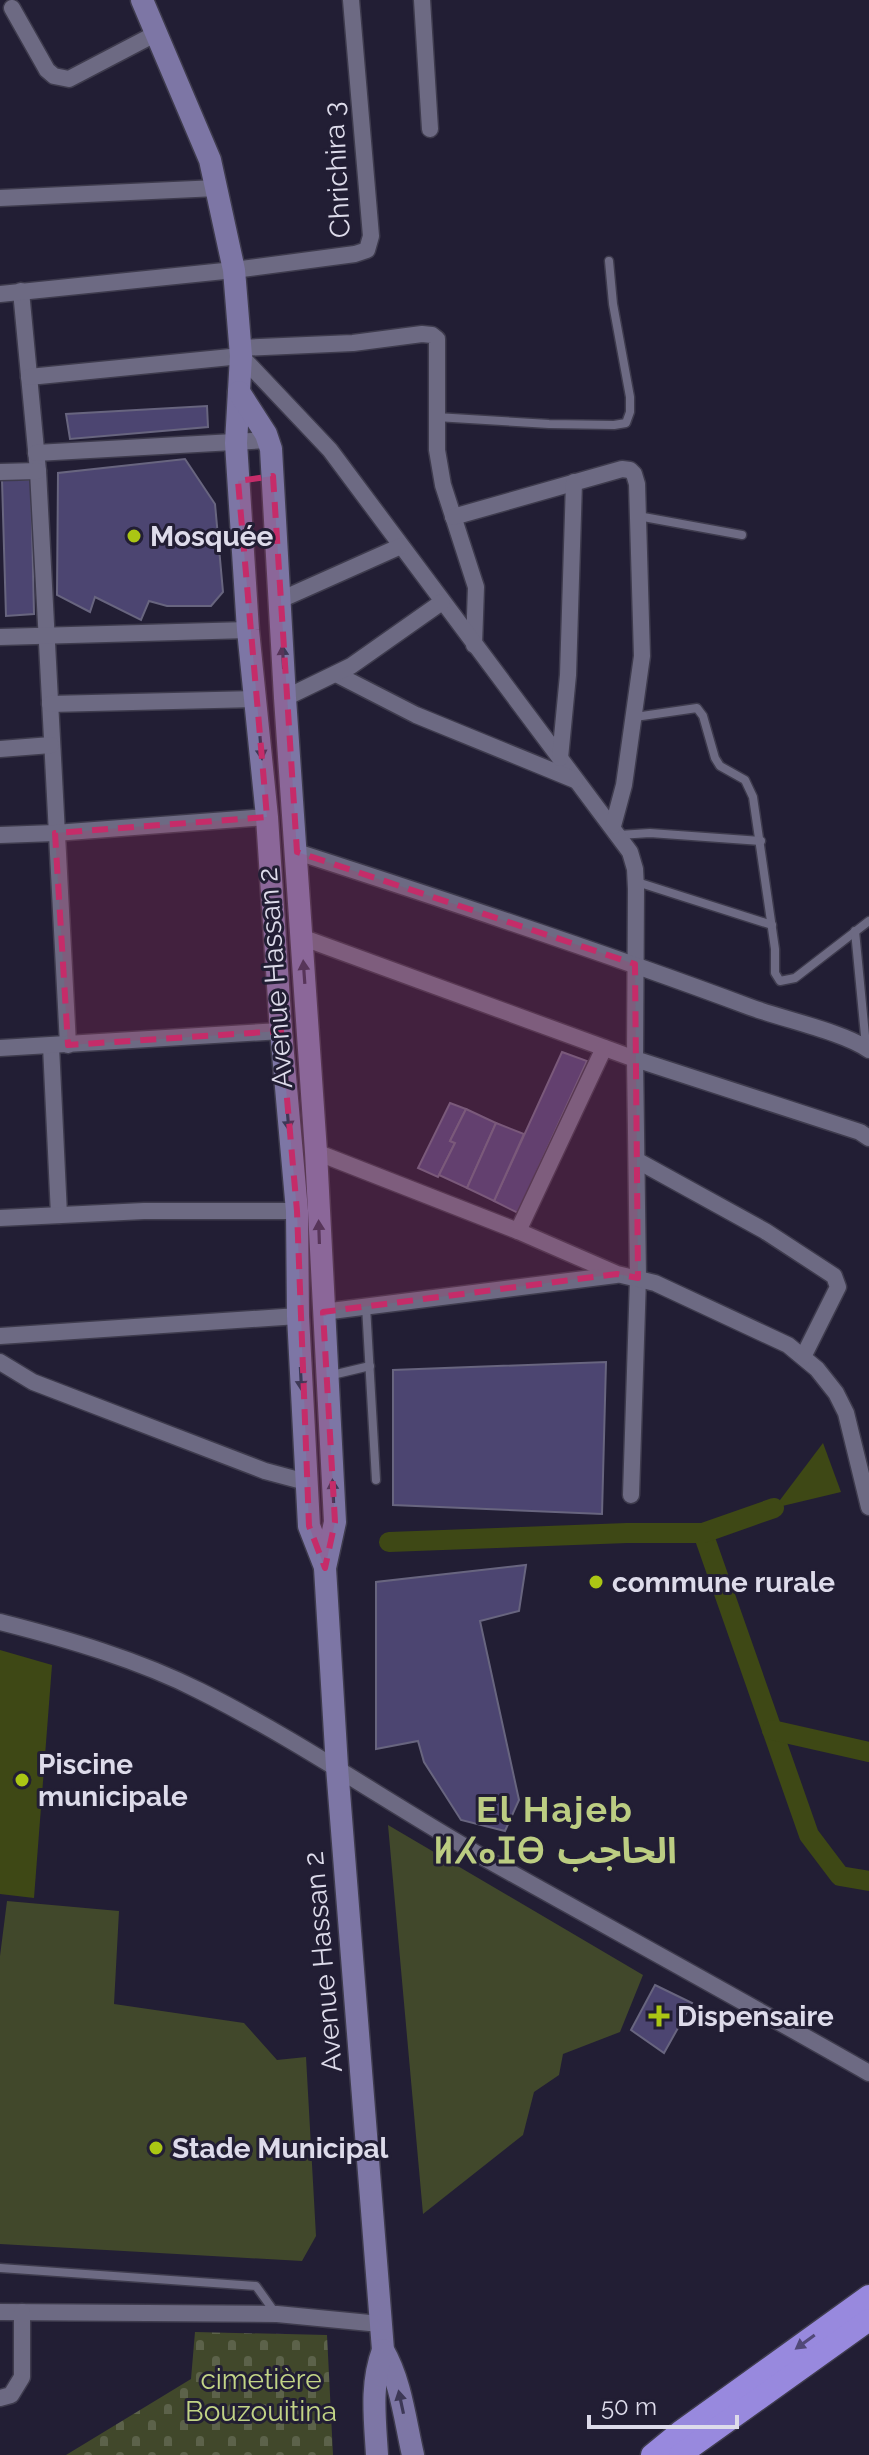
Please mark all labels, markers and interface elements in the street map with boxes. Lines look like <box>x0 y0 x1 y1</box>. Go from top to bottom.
street label: Chrichira 3 <box>317 101 357 239</box>
place label: Mosquée <box>150 520 274 553</box>
marker: Mosquée <box>125 527 143 545</box>
one-way arrow <box>277 644 290 669</box>
one-way arrow <box>255 736 268 761</box>
street label: Avenue Hassan 2 <box>251 866 299 1090</box>
one-way arrow <box>297 959 310 984</box>
one-way arrow <box>282 1107 295 1132</box>
one-way arrow <box>313 1219 326 1244</box>
one-way arrow <box>295 1367 308 1392</box>
one-way arrow <box>327 1478 340 1504</box>
place label: commune rurale <box>612 1566 835 1599</box>
marker: commune rurale <box>587 1573 605 1591</box>
place label: Piscine municipale <box>38 1748 188 1813</box>
marker: Piscine municipale <box>13 1771 31 1789</box>
district label: El Hajeb ⵍⵃⴰⵊⴱ الحاجب <box>433 1788 677 1872</box>
street label: Avenue Hassan 2 <box>297 1850 349 2074</box>
place label: Dispensaire <box>677 2000 834 2033</box>
marker: Dispensaire <box>648 2005 670 2027</box>
place label: Stade Municipal <box>172 2132 389 2165</box>
marker: Stade Municipal <box>147 2139 165 2157</box>
one-way arrow <box>795 2334 816 2349</box>
park label: cimetière Bouzouitina <box>185 2363 337 2428</box>
scale bar <box>589 2379 737 2429</box>
one-way arrow <box>394 2389 407 2414</box>
text: 50 m <box>601 2392 657 2421</box>

